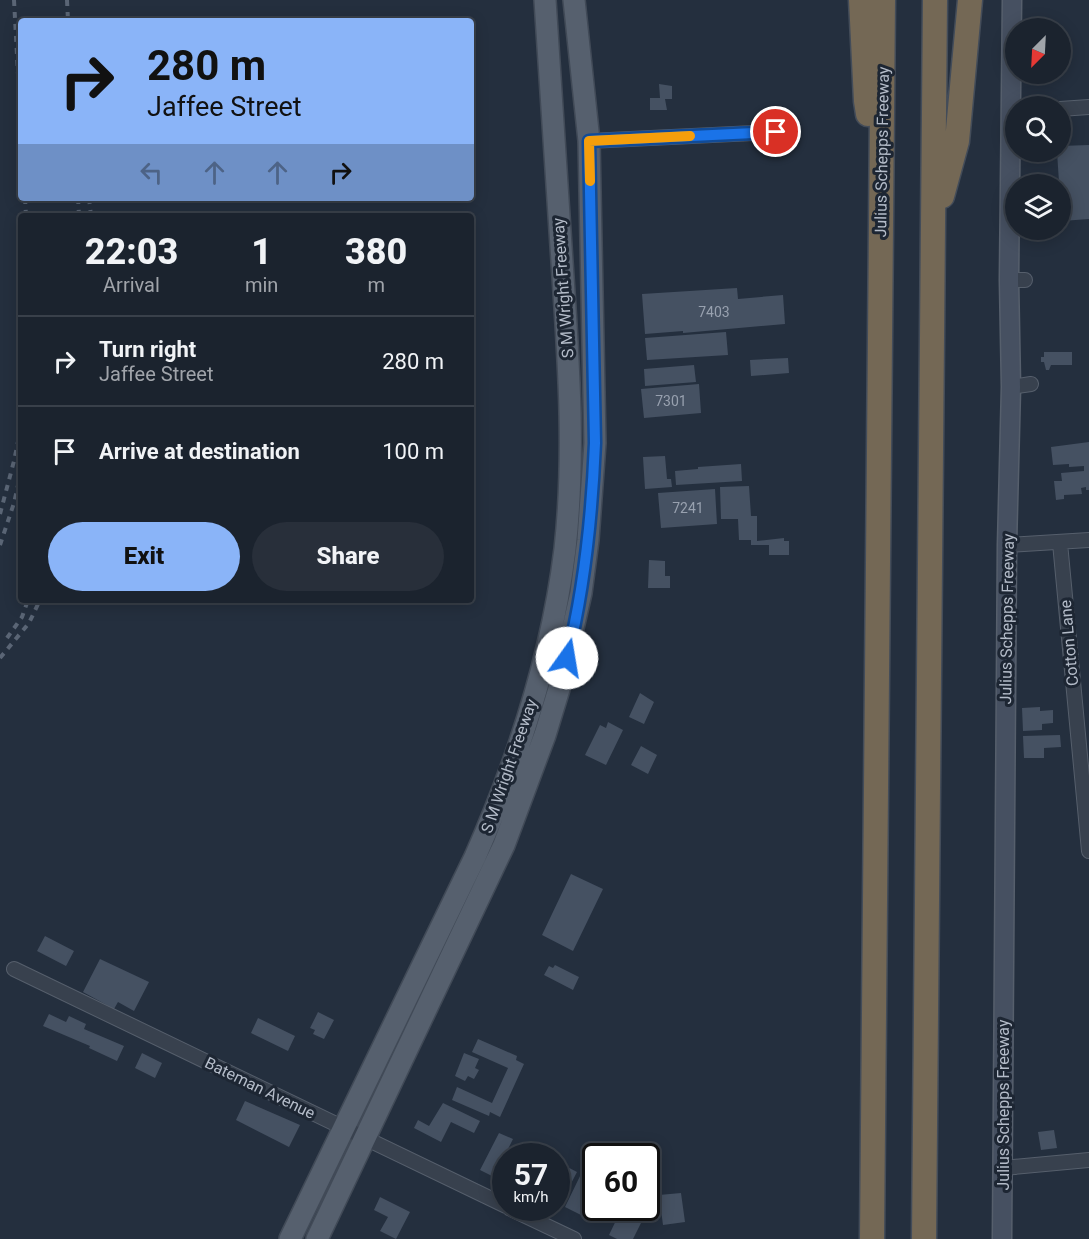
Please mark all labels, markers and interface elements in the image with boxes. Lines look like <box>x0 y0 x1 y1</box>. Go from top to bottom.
north arrow <box>1005 18 1071 84</box>
map controls <box>1005 18 1071 240</box>
text: 280 m <box>147 41 266 90</box>
icon: right <box>48 42 126 120</box>
street label: Julius Schepps Freeway <box>871 66 893 238</box>
text: Jaffee Street <box>147 91 302 123</box>
button: search <box>1005 96 1071 162</box>
pin <box>750 106 801 157</box>
icon: arrive <box>759 115 792 148</box>
icon: left <box>135 156 168 189</box>
icon: ahead <box>198 156 231 189</box>
icon: ahead <box>261 156 294 189</box>
icon: right <box>324 156 357 189</box>
button: layers <box>1005 174 1071 240</box>
street label: S M Wright Freeway <box>549 217 577 359</box>
text: 22:03 <box>85 231 178 273</box>
text: 1 <box>251 231 272 273</box>
text: 380 <box>345 231 407 273</box>
text: Arrival <box>103 273 160 297</box>
text: min <box>245 273 278 297</box>
text: m <box>367 273 385 297</box>
house number: 7403 <box>698 304 730 320</box>
text: Turn right <box>99 337 196 362</box>
icon: right <box>48 345 81 378</box>
text: 280 m <box>382 349 444 374</box>
text: Jaffee Street <box>99 362 214 386</box>
house number: 7301 <box>655 393 687 409</box>
icon: arrive <box>48 435 81 468</box>
text: Arrive at destination <box>99 439 300 464</box>
text: 100 m <box>382 439 444 464</box>
house number: 7241 <box>672 500 704 516</box>
button: Exit <box>48 522 240 591</box>
button: Share <box>252 522 444 591</box>
street label: Julius Schepps Freeway <box>996 533 1018 705</box>
street label: Cotton Lane <box>1056 599 1082 687</box>
position arrow <box>535 626 599 690</box>
street label: S M Wright Freeway <box>477 696 541 836</box>
street label: Julius Schepps Freeway <box>994 1019 1013 1190</box>
street label: Bateman Avenue <box>202 1053 318 1123</box>
speed limit sign: 60 <box>582 1143 660 1221</box>
text: 57 <box>514 1157 548 1192</box>
text: km/h <box>513 1188 549 1206</box>

